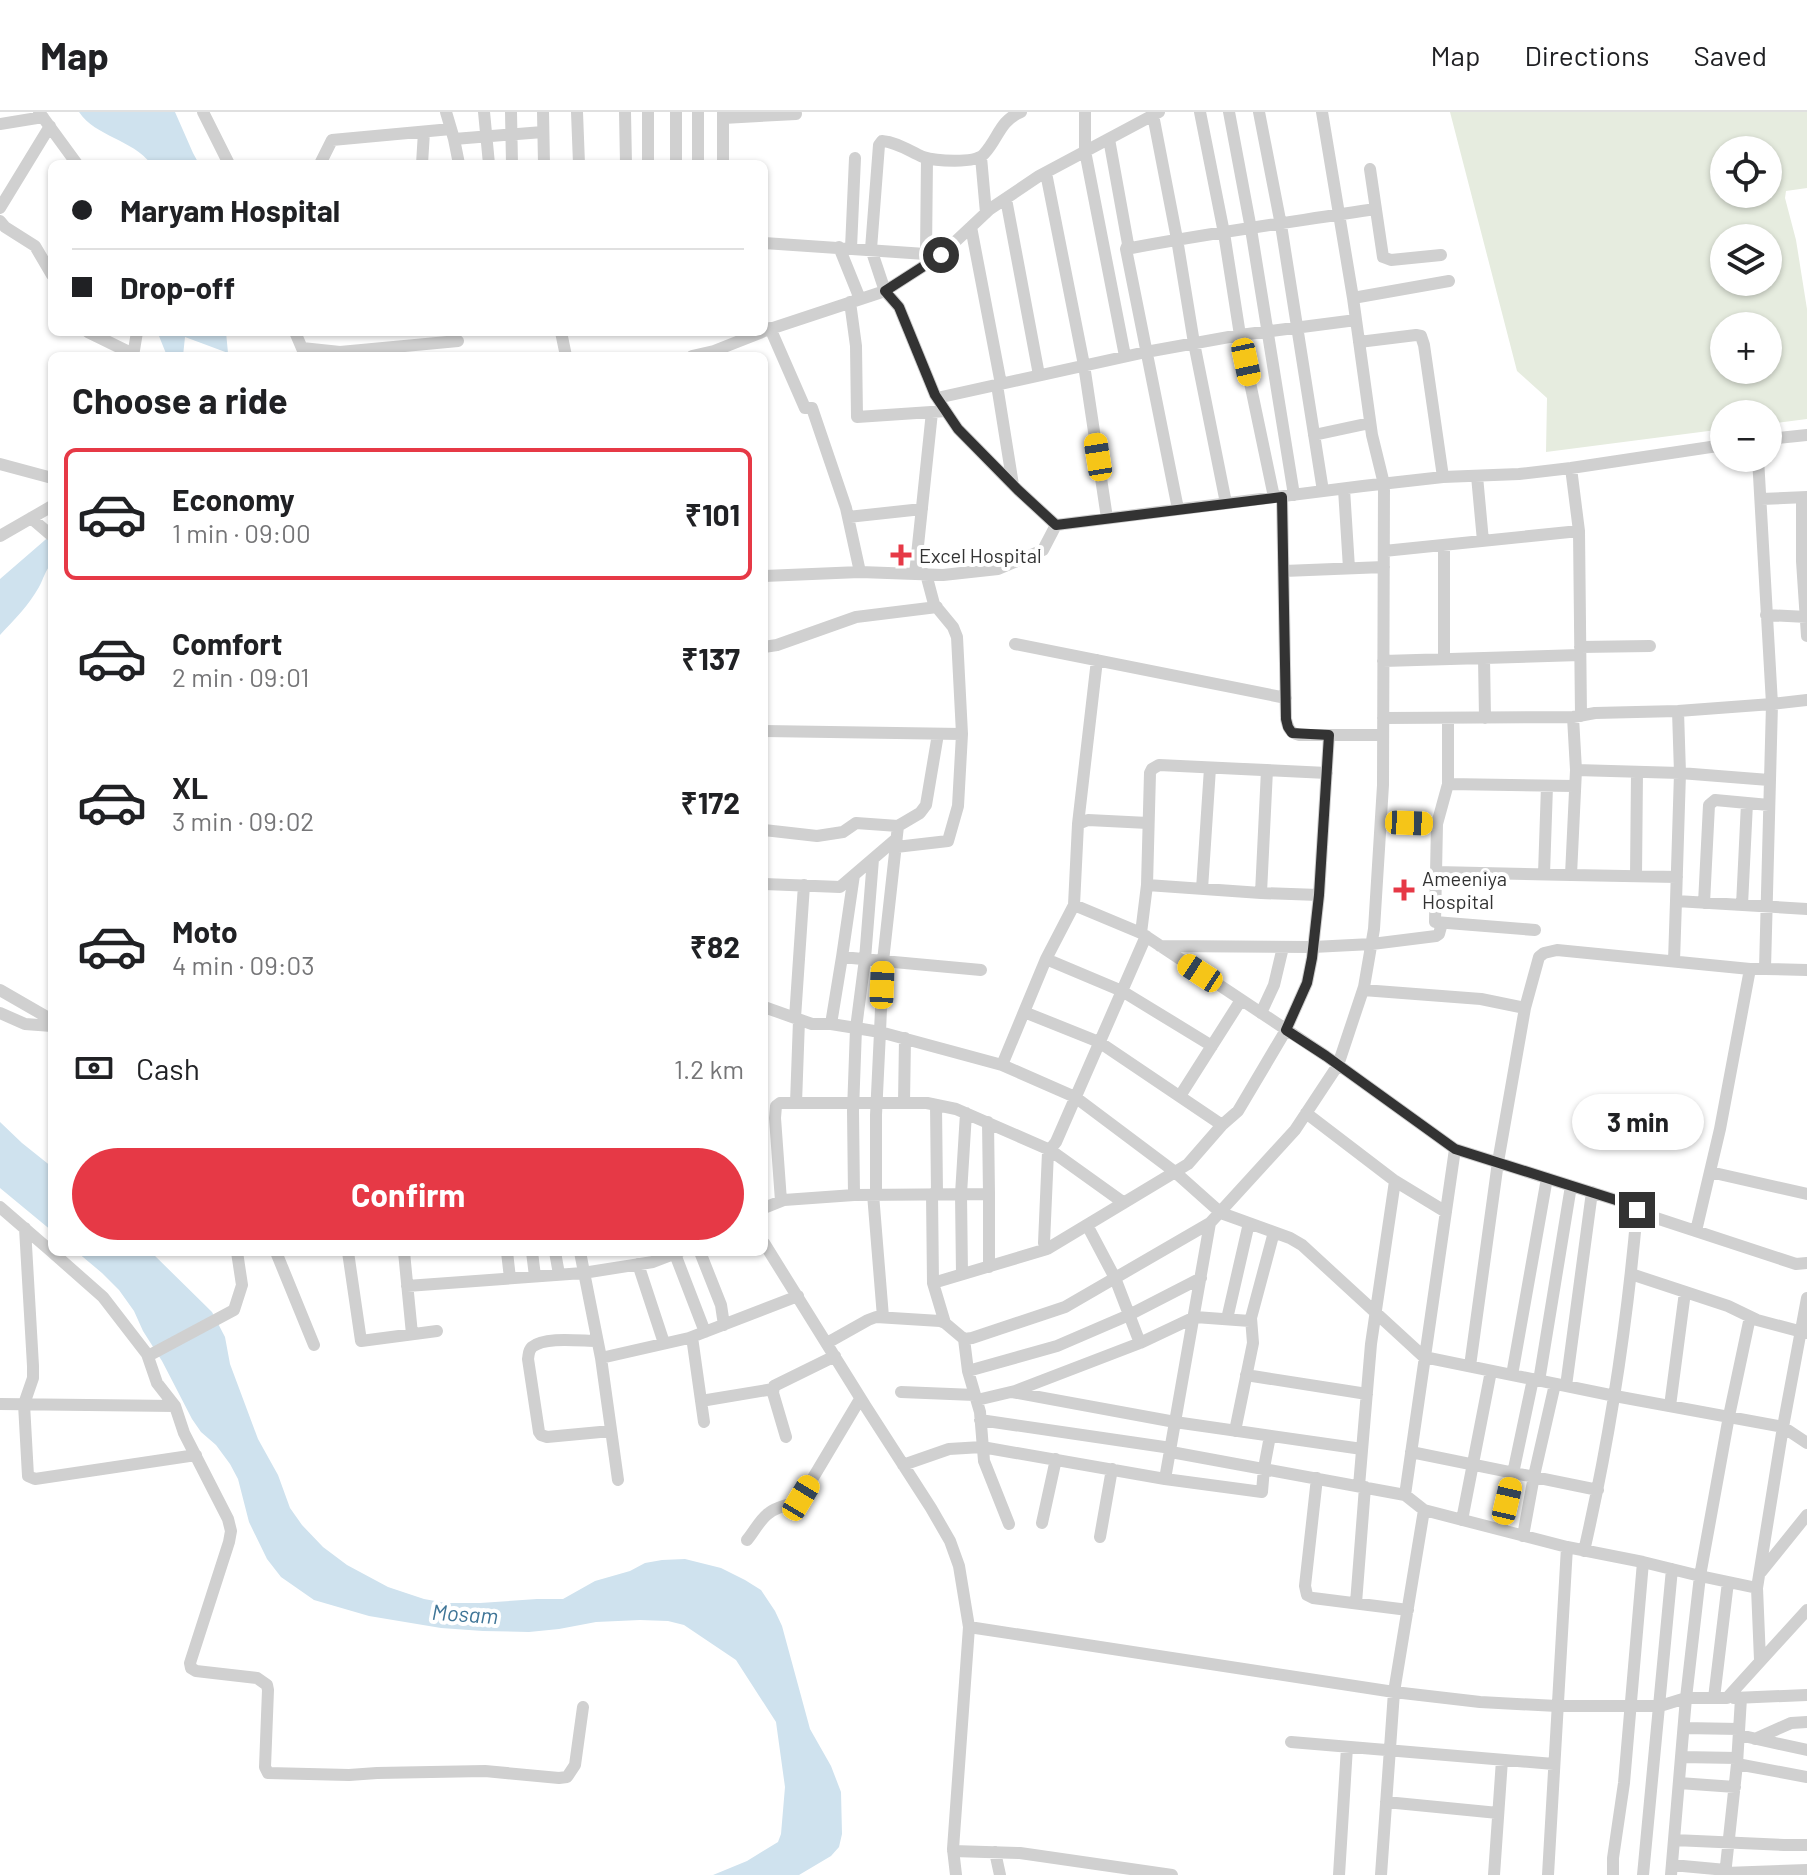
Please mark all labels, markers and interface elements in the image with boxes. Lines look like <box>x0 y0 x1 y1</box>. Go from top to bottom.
text: Map <box>40 32 109 78</box>
text: Map <box>1431 38 1480 72</box>
text: Directions <box>1524 38 1650 72</box>
text: Saved <box>1694 38 1767 72</box>
map controls <box>1710 136 1782 472</box>
button: locate <box>1710 136 1782 208</box>
text: Maryam Hospital <box>120 192 340 228</box>
button: layers <box>1710 224 1782 296</box>
route start <box>923 237 959 273</box>
text: Drop-off <box>120 269 235 305</box>
button: + <box>1710 312 1782 384</box>
car <box>1229 336 1263 388</box>
text: Choose a ride <box>72 378 288 421</box>
button: − <box>1710 400 1782 472</box>
car <box>1082 431 1114 483</box>
icon: car <box>76 478 148 550</box>
text: Economy <box>172 481 295 517</box>
text: ₹101 <box>685 496 740 532</box>
text: 1 min · 09:00 <box>172 517 311 548</box>
place label: Excel Hospital <box>919 543 1042 567</box>
marker: Excel Hospital <box>890 544 912 566</box>
icon: car <box>76 622 148 694</box>
text: Comfort <box>172 625 282 661</box>
text: ₹137 <box>681 640 740 676</box>
text: 2 min · 09:01 <box>172 661 309 692</box>
icon: car <box>76 766 148 838</box>
text: XL <box>172 769 208 805</box>
text: ₹172 <box>681 784 740 820</box>
text: 3 min · 09:02 <box>172 805 314 836</box>
car <box>1385 810 1433 836</box>
place label: Ameeniya Hospital <box>1422 866 1507 913</box>
marker: Ameeniya Hospital <box>1393 879 1415 901</box>
icon: car <box>76 910 148 982</box>
text: Moto <box>172 913 238 949</box>
text: ₹82 <box>690 928 740 964</box>
text: 4 min · 09:03 <box>172 949 315 980</box>
car <box>1173 950 1227 996</box>
car <box>869 961 895 1009</box>
icon: cash <box>72 1046 116 1090</box>
text: Cash <box>136 1050 200 1086</box>
text: 1.2 km <box>674 1053 744 1084</box>
callout: 3 min <box>1571 1094 1703 1150</box>
text: 3 min <box>1607 1106 1669 1137</box>
button: Confirm <box>72 1148 744 1240</box>
route end <box>1619 1192 1655 1228</box>
car <box>778 1471 824 1525</box>
car <box>1490 1475 1524 1527</box>
water label: Mosam <box>431 1598 499 1628</box>

